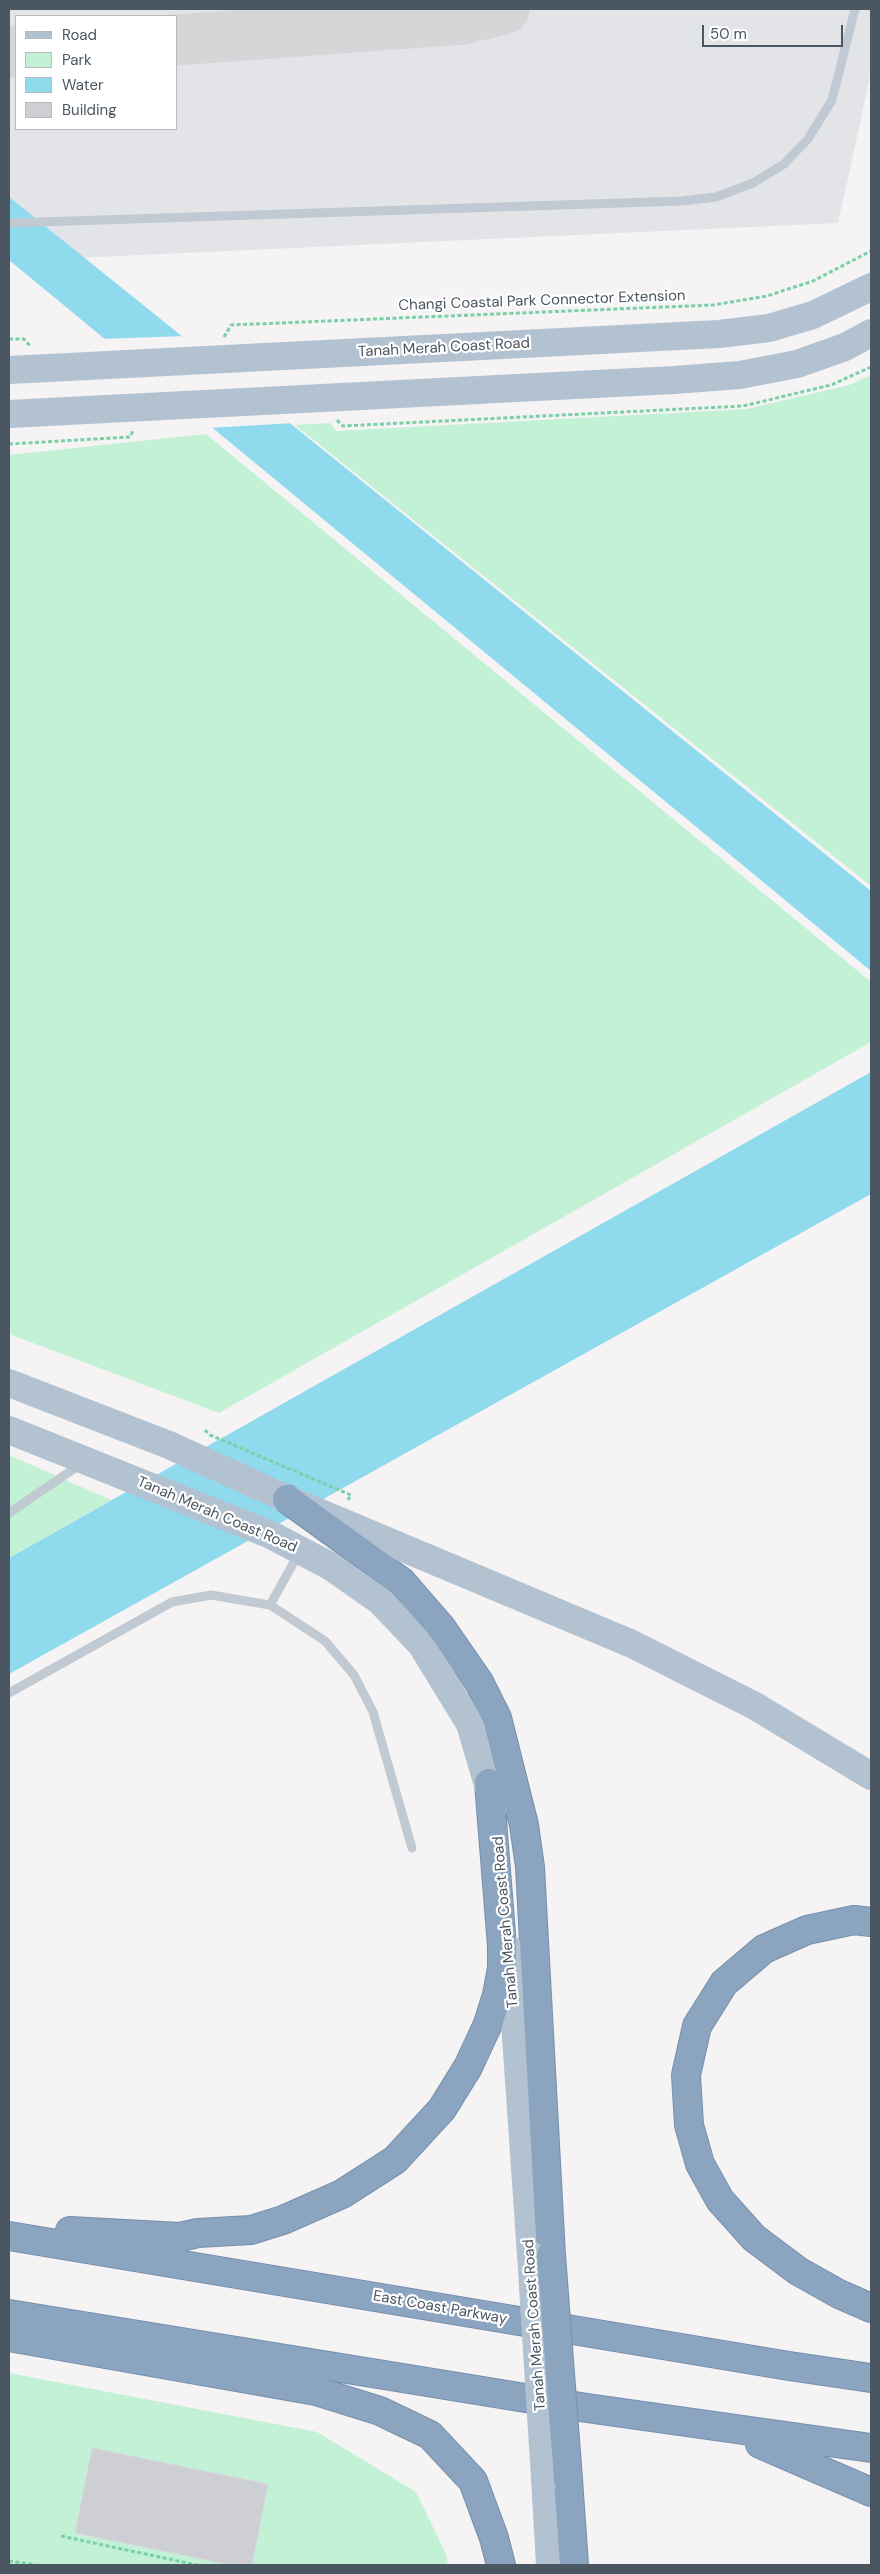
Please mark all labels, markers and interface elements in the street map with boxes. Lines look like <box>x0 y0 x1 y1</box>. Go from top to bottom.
legend <box>15 15 178 130</box>
scale bar <box>705 15 846 47</box>
text: 50 m <box>710 24 747 44</box>
text: Road <box>62 25 97 45</box>
text: Park <box>62 50 92 70</box>
text: Water <box>62 75 103 95</box>
text: Building <box>62 100 117 120</box>
street label: Changi Coastal Park Connector Extension <box>398 287 686 315</box>
street label: Tanah Merah Coast Road <box>358 335 530 361</box>
street label: Tanah Merah Coast Road <box>134 1473 300 1557</box>
street label: Tanah Merah Coast Road <box>490 1835 522 2009</box>
street label: Tanah Merah Coast Road <box>520 2239 550 2411</box>
street label: East Coast Parkway <box>372 2287 508 2329</box>

